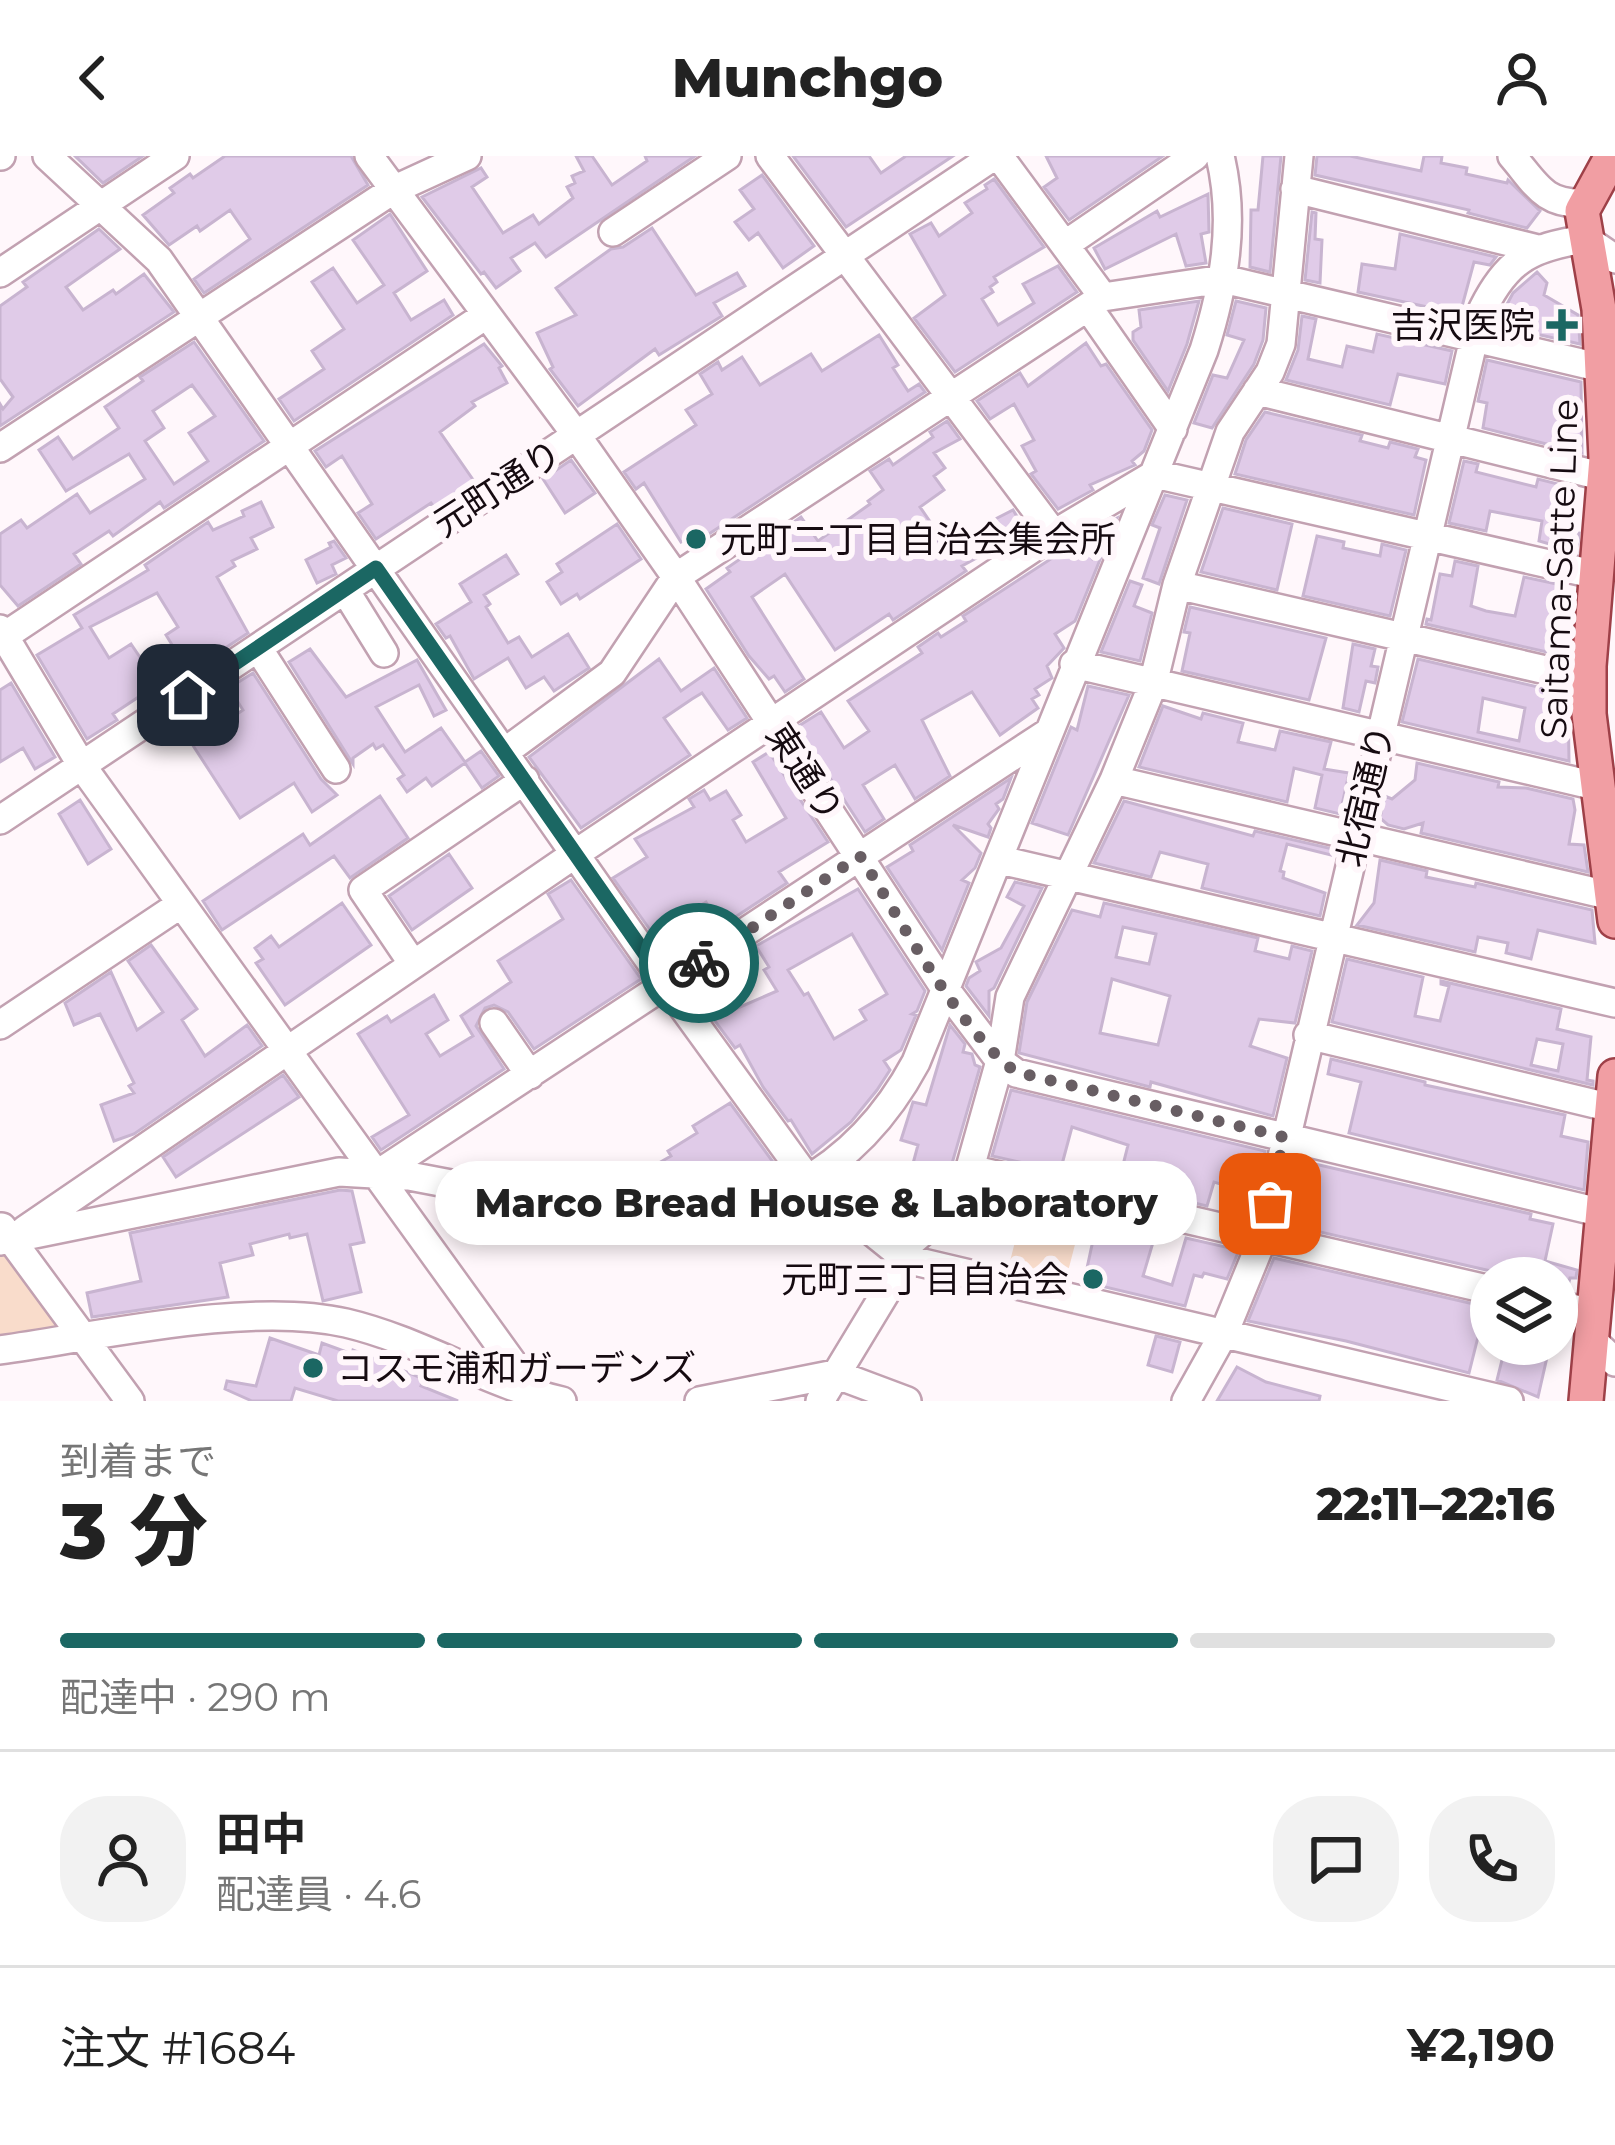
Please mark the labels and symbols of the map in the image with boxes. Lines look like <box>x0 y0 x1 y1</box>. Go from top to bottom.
place label: 吉沢医院 <box>1391 303 1535 347</box>
marker: 吉沢医院 <box>1546 309 1578 341</box>
street label: Saitama-Satte Line <box>1531 398 1587 740</box>
street label: 元町通り <box>425 430 569 546</box>
place label: 元町二丁目自治会集会所 <box>720 517 1116 561</box>
marker: 元町二丁目自治会集会所 <box>683 526 709 552</box>
pin <box>137 644 239 746</box>
street label: 東通り <box>757 715 853 829</box>
street label: 北宿通り <box>1327 721 1403 871</box>
courier <box>639 903 759 1023</box>
pin <box>1219 1153 1321 1255</box>
callout: Marco Bread House & Laboratory <box>436 1162 1198 1246</box>
place label: 元町三丁目自治会 <box>781 1257 1069 1301</box>
marker: 元町三丁目自治会 <box>1080 1266 1106 1292</box>
place label: コスモ浦和ガーデンズ <box>337 1346 696 1390</box>
marker: コスモ浦和ガーデンズ <box>300 1355 326 1381</box>

